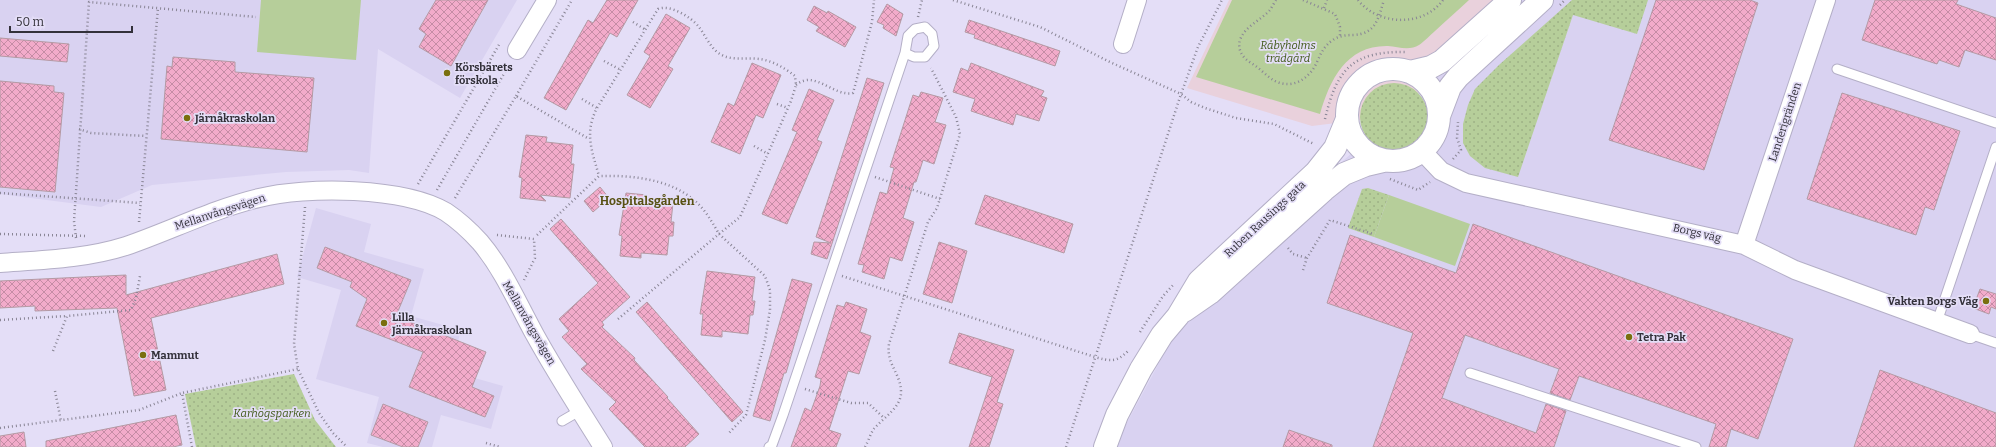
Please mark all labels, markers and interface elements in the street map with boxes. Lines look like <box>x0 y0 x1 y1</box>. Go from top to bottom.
scale bar <box>10 8 132 34</box>
text: 50 m <box>16 15 45 29</box>
park label: Råbyholms trädgård <box>1260 39 1316 65</box>
place label: Körsbärets förskola <box>455 61 513 87</box>
marker: Körsbärets förskola <box>442 68 452 78</box>
street label: Landerigränden <box>1766 81 1804 163</box>
place label: Järnåkraskolan <box>194 112 275 125</box>
marker: Järnåkraskolan <box>182 113 192 123</box>
street label: Ruben Rausings gata <box>1222 178 1308 260</box>
street label: Mellanvångsvägen <box>173 191 267 233</box>
district label: Hospitalsgården <box>600 194 695 208</box>
street label: Borgs väg <box>1672 221 1722 245</box>
street label: Mellanvångsvägen <box>500 279 558 367</box>
place label: Vakten Borgs Väg <box>1888 295 1979 308</box>
marker: Vakten Borgs Väg <box>1981 296 1991 306</box>
place label: Lilla Järnåkraskolan <box>391 311 472 337</box>
marker: Lilla Järnåkraskolan <box>379 318 389 328</box>
place label: Tetra Pak <box>1637 331 1686 344</box>
marker: Tetra Pak <box>1624 332 1634 342</box>
place label: Mammut <box>151 349 200 362</box>
marker: Mammut <box>138 350 148 360</box>
park label: Karhögsparken <box>233 407 311 420</box>

